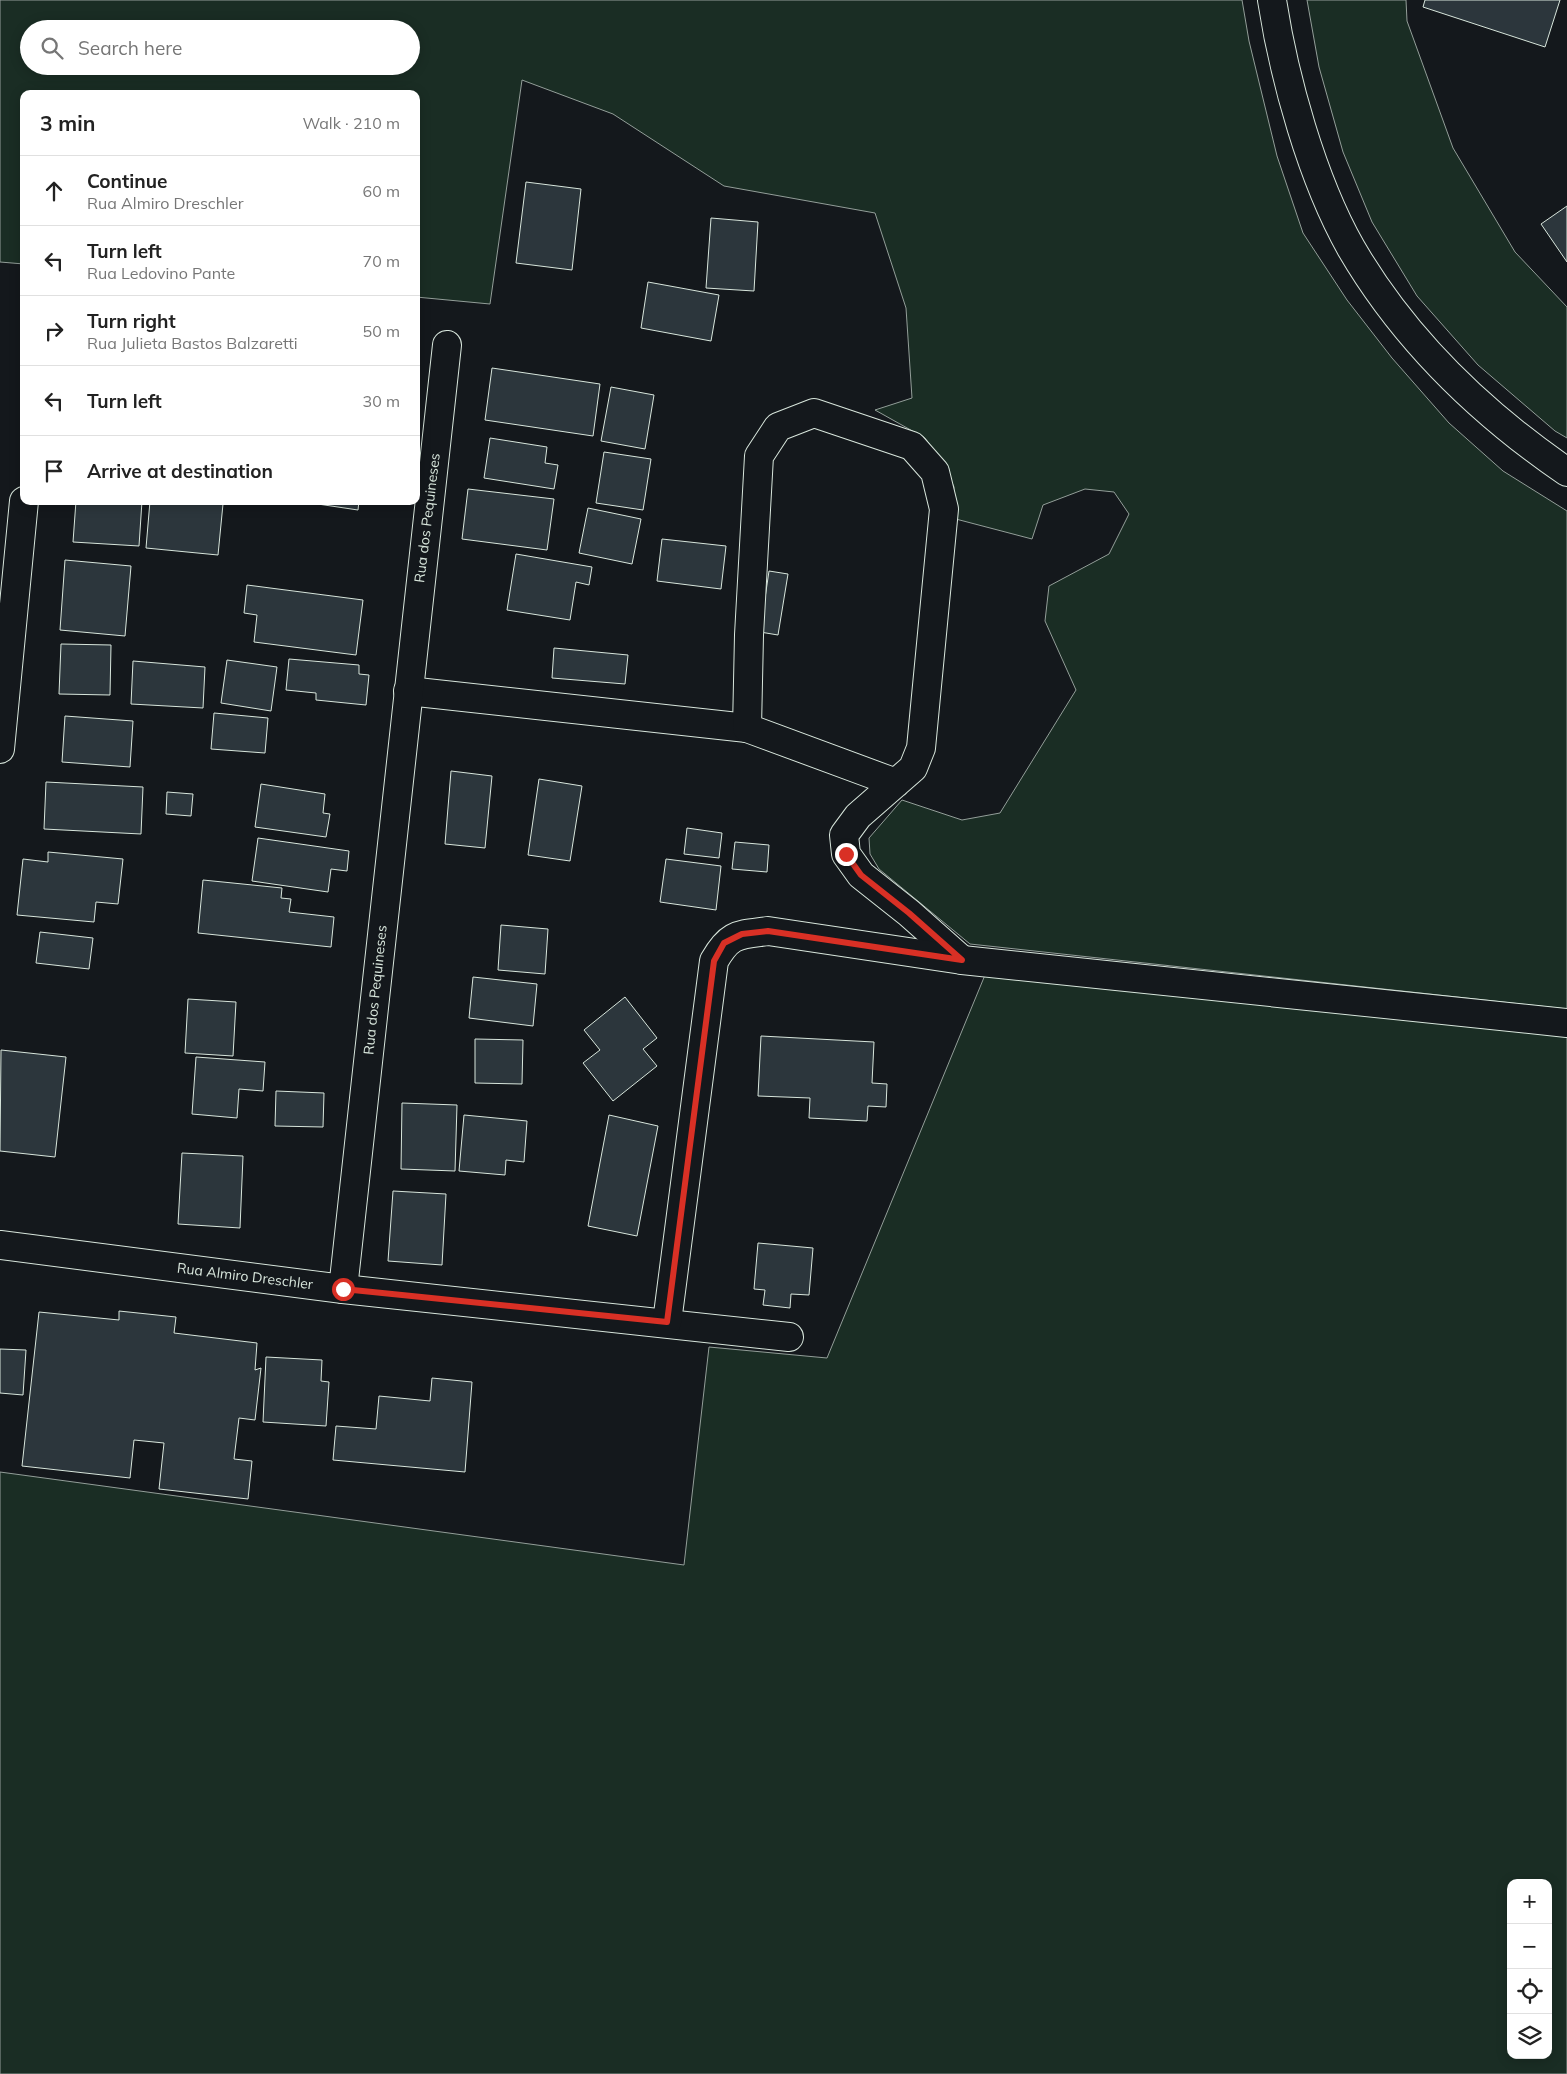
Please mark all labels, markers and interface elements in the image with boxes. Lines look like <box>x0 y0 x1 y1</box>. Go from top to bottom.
search box <box>20 20 420 75</box>
icon: search <box>38 34 66 62</box>
text: Search here <box>78 36 182 60</box>
text: 3 min <box>40 110 95 136</box>
text: Walk · 210 m <box>302 113 400 133</box>
text: Continue <box>87 169 167 193</box>
icon: ahead <box>40 177 68 205</box>
text: 60 m <box>363 181 400 201</box>
text: Rua Almiro Dreschler <box>87 193 243 213</box>
text: Turn left <box>87 239 162 263</box>
icon: left <box>40 247 68 275</box>
text: 70 m <box>363 251 400 271</box>
text: Rua Ledovino Pante <box>87 263 235 283</box>
text: Turn right <box>87 309 176 333</box>
icon: right <box>40 317 68 345</box>
text: 50 m <box>363 321 400 341</box>
text: Rua Julieta Bastos Balzaretti <box>87 333 298 353</box>
icon: left <box>40 387 68 415</box>
text: Turn left <box>87 389 162 413</box>
text: 30 m <box>363 391 400 411</box>
street label: Rua dos Pequineses <box>410 452 444 584</box>
icon: arrive <box>40 457 68 485</box>
text: Arrive at destination <box>87 459 273 483</box>
route end <box>835 843 858 866</box>
street label: Rua dos Pequineses <box>359 924 391 1056</box>
street label: Rua Almiro Dreschler <box>176 1259 315 1293</box>
route start <box>332 1278 355 1301</box>
map controls <box>1507 1879 1552 2059</box>
button: + <box>1507 1879 1552 1924</box>
button: − <box>1507 1924 1552 1969</box>
button: locate <box>1507 1969 1552 2014</box>
button: layers <box>1507 2014 1552 2059</box>

